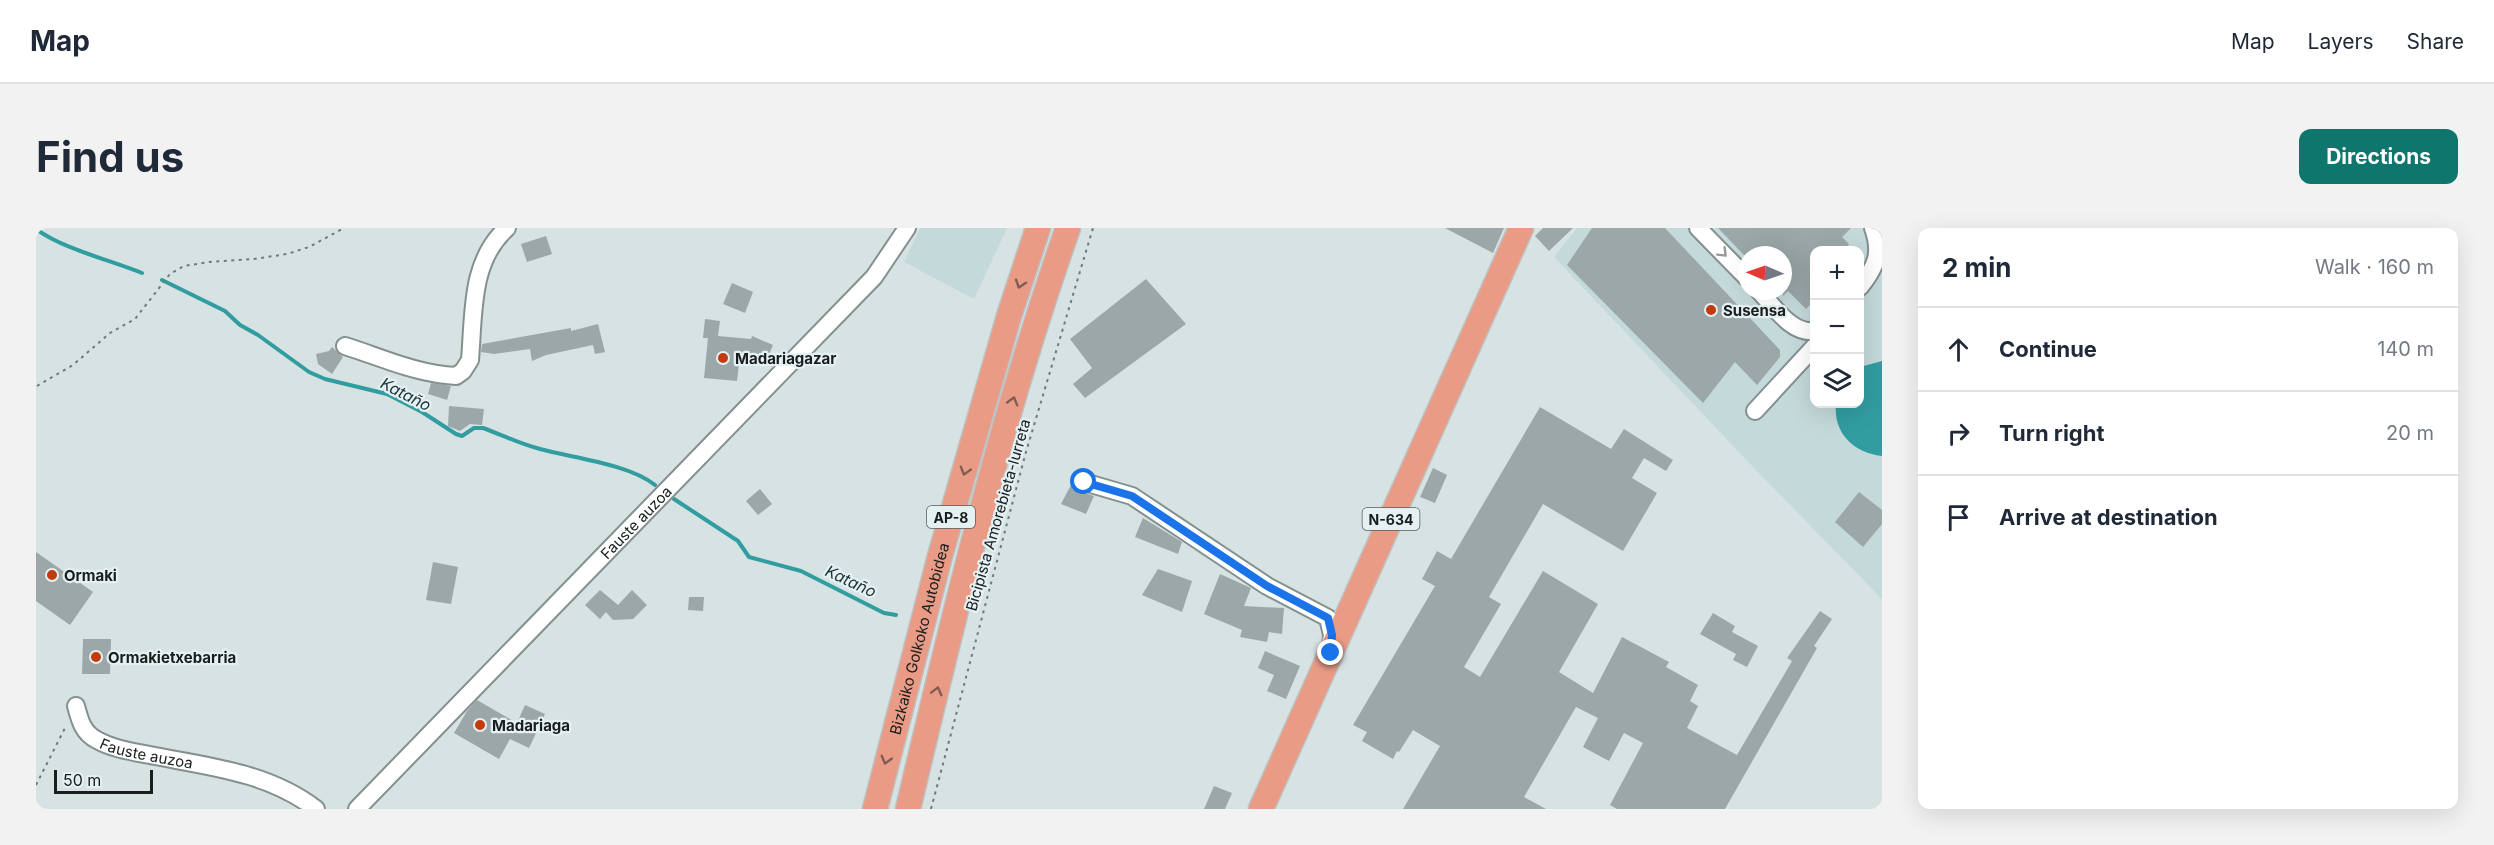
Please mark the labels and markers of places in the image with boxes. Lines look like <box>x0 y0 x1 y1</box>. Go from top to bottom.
place label: Susensa <box>1723 301 1786 320</box>
marker: Susensa <box>1704 303 1718 317</box>
place label: Madariagazar <box>735 349 836 368</box>
marker: Madariagazar <box>716 351 730 365</box>
place label: Ormaki <box>64 566 117 585</box>
marker: Ormaki <box>45 568 59 582</box>
place label: Ormakietxebarria <box>108 648 236 667</box>
marker: Ormakietxebarria <box>89 650 103 664</box>
place label: Madariaga <box>492 716 570 735</box>
marker: Madariaga <box>473 718 487 732</box>

